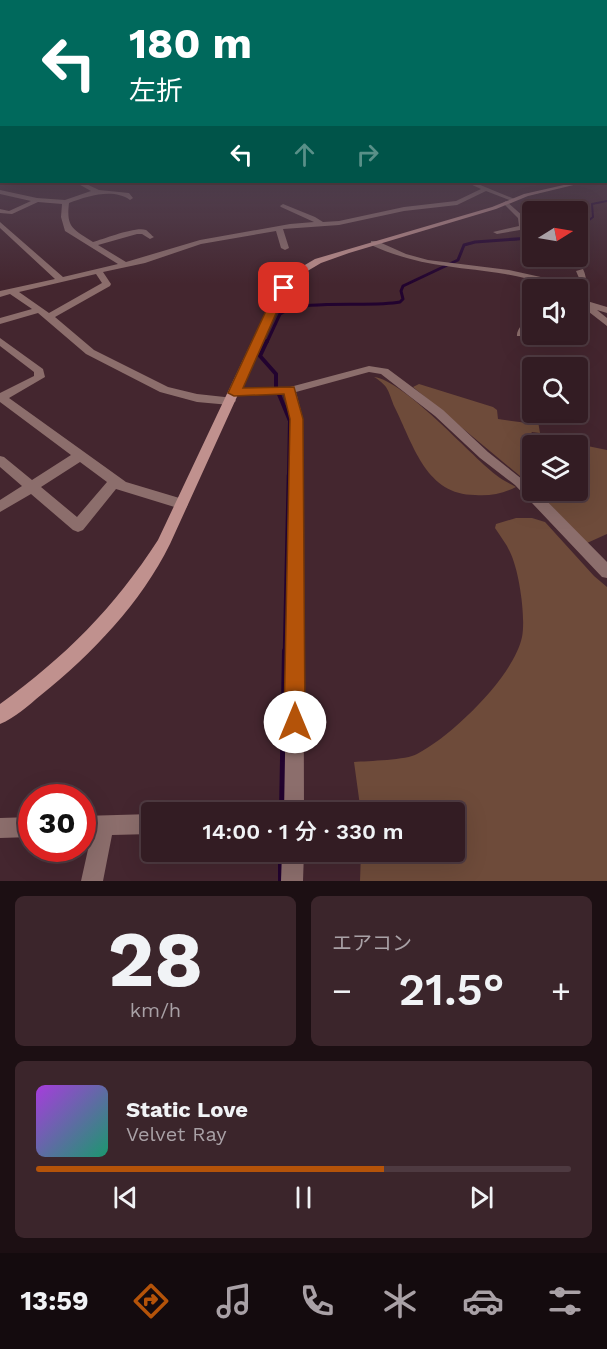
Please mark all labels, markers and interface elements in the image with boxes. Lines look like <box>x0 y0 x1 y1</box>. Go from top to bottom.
text: 180 m <box>129 19 252 68</box>
icon: left <box>30 24 108 102</box>
text: 左折 <box>129 75 183 107</box>
icon: left <box>225 138 258 171</box>
icon: ahead <box>288 138 321 171</box>
icon: right <box>351 138 384 171</box>
north arrow <box>522 201 588 267</box>
map controls <box>522 201 588 501</box>
pin <box>258 262 309 313</box>
icon: arrive <box>267 271 300 304</box>
button: sound <box>522 279 588 345</box>
button: search <box>522 357 588 423</box>
button: layers <box>522 435 588 501</box>
position arrow <box>263 690 327 754</box>
speed limit sign: 30 <box>18 784 96 862</box>
text: 14:00 · 1 分 · 330 m <box>203 819 403 844</box>
text: 28 <box>108 913 203 1005</box>
text: エアコン <box>332 931 412 955</box>
text: 21.5° <box>399 963 504 1016</box>
text: − <box>332 971 352 1010</box>
text: + <box>551 971 571 1010</box>
text: km/h <box>130 998 181 1022</box>
text: Static Love <box>126 1097 248 1122</box>
text: Velvet Ray <box>126 1122 227 1146</box>
icon: previous <box>109 1181 142 1214</box>
icon: pause <box>287 1181 320 1214</box>
icon: next <box>465 1181 498 1214</box>
icon: directions <box>130 1280 172 1322</box>
icon: music <box>213 1280 255 1322</box>
icon: phone <box>296 1280 338 1322</box>
icon: climate <box>379 1280 421 1322</box>
icon: car <box>462 1280 504 1322</box>
icon: filters <box>544 1280 586 1322</box>
text: 13:59 <box>20 1285 89 1317</box>

